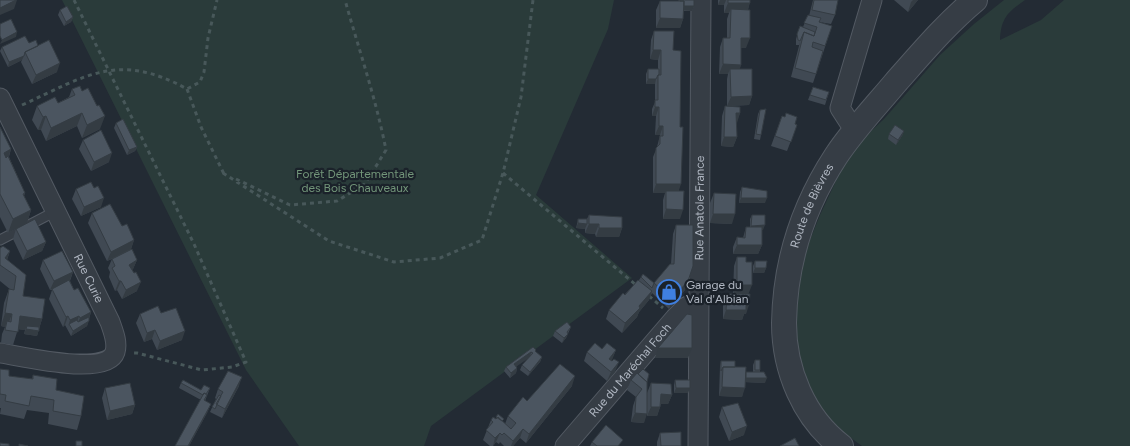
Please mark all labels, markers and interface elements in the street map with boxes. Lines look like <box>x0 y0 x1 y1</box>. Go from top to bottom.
street label: Rue Anatole France <box>692 155 707 260</box>
street label: Route de Bièvres <box>788 161 837 249</box>
park label: Forêt Départementale des Bois Chauveaux <box>296 167 414 195</box>
street label: Rue Curie <box>71 252 107 305</box>
place label: Garage du Val d'Albian <box>686 278 749 306</box>
shop icon: Garage du Val d'Albian <box>656 279 682 305</box>
street label: Rue du Maréchal Foch <box>586 320 674 420</box>

